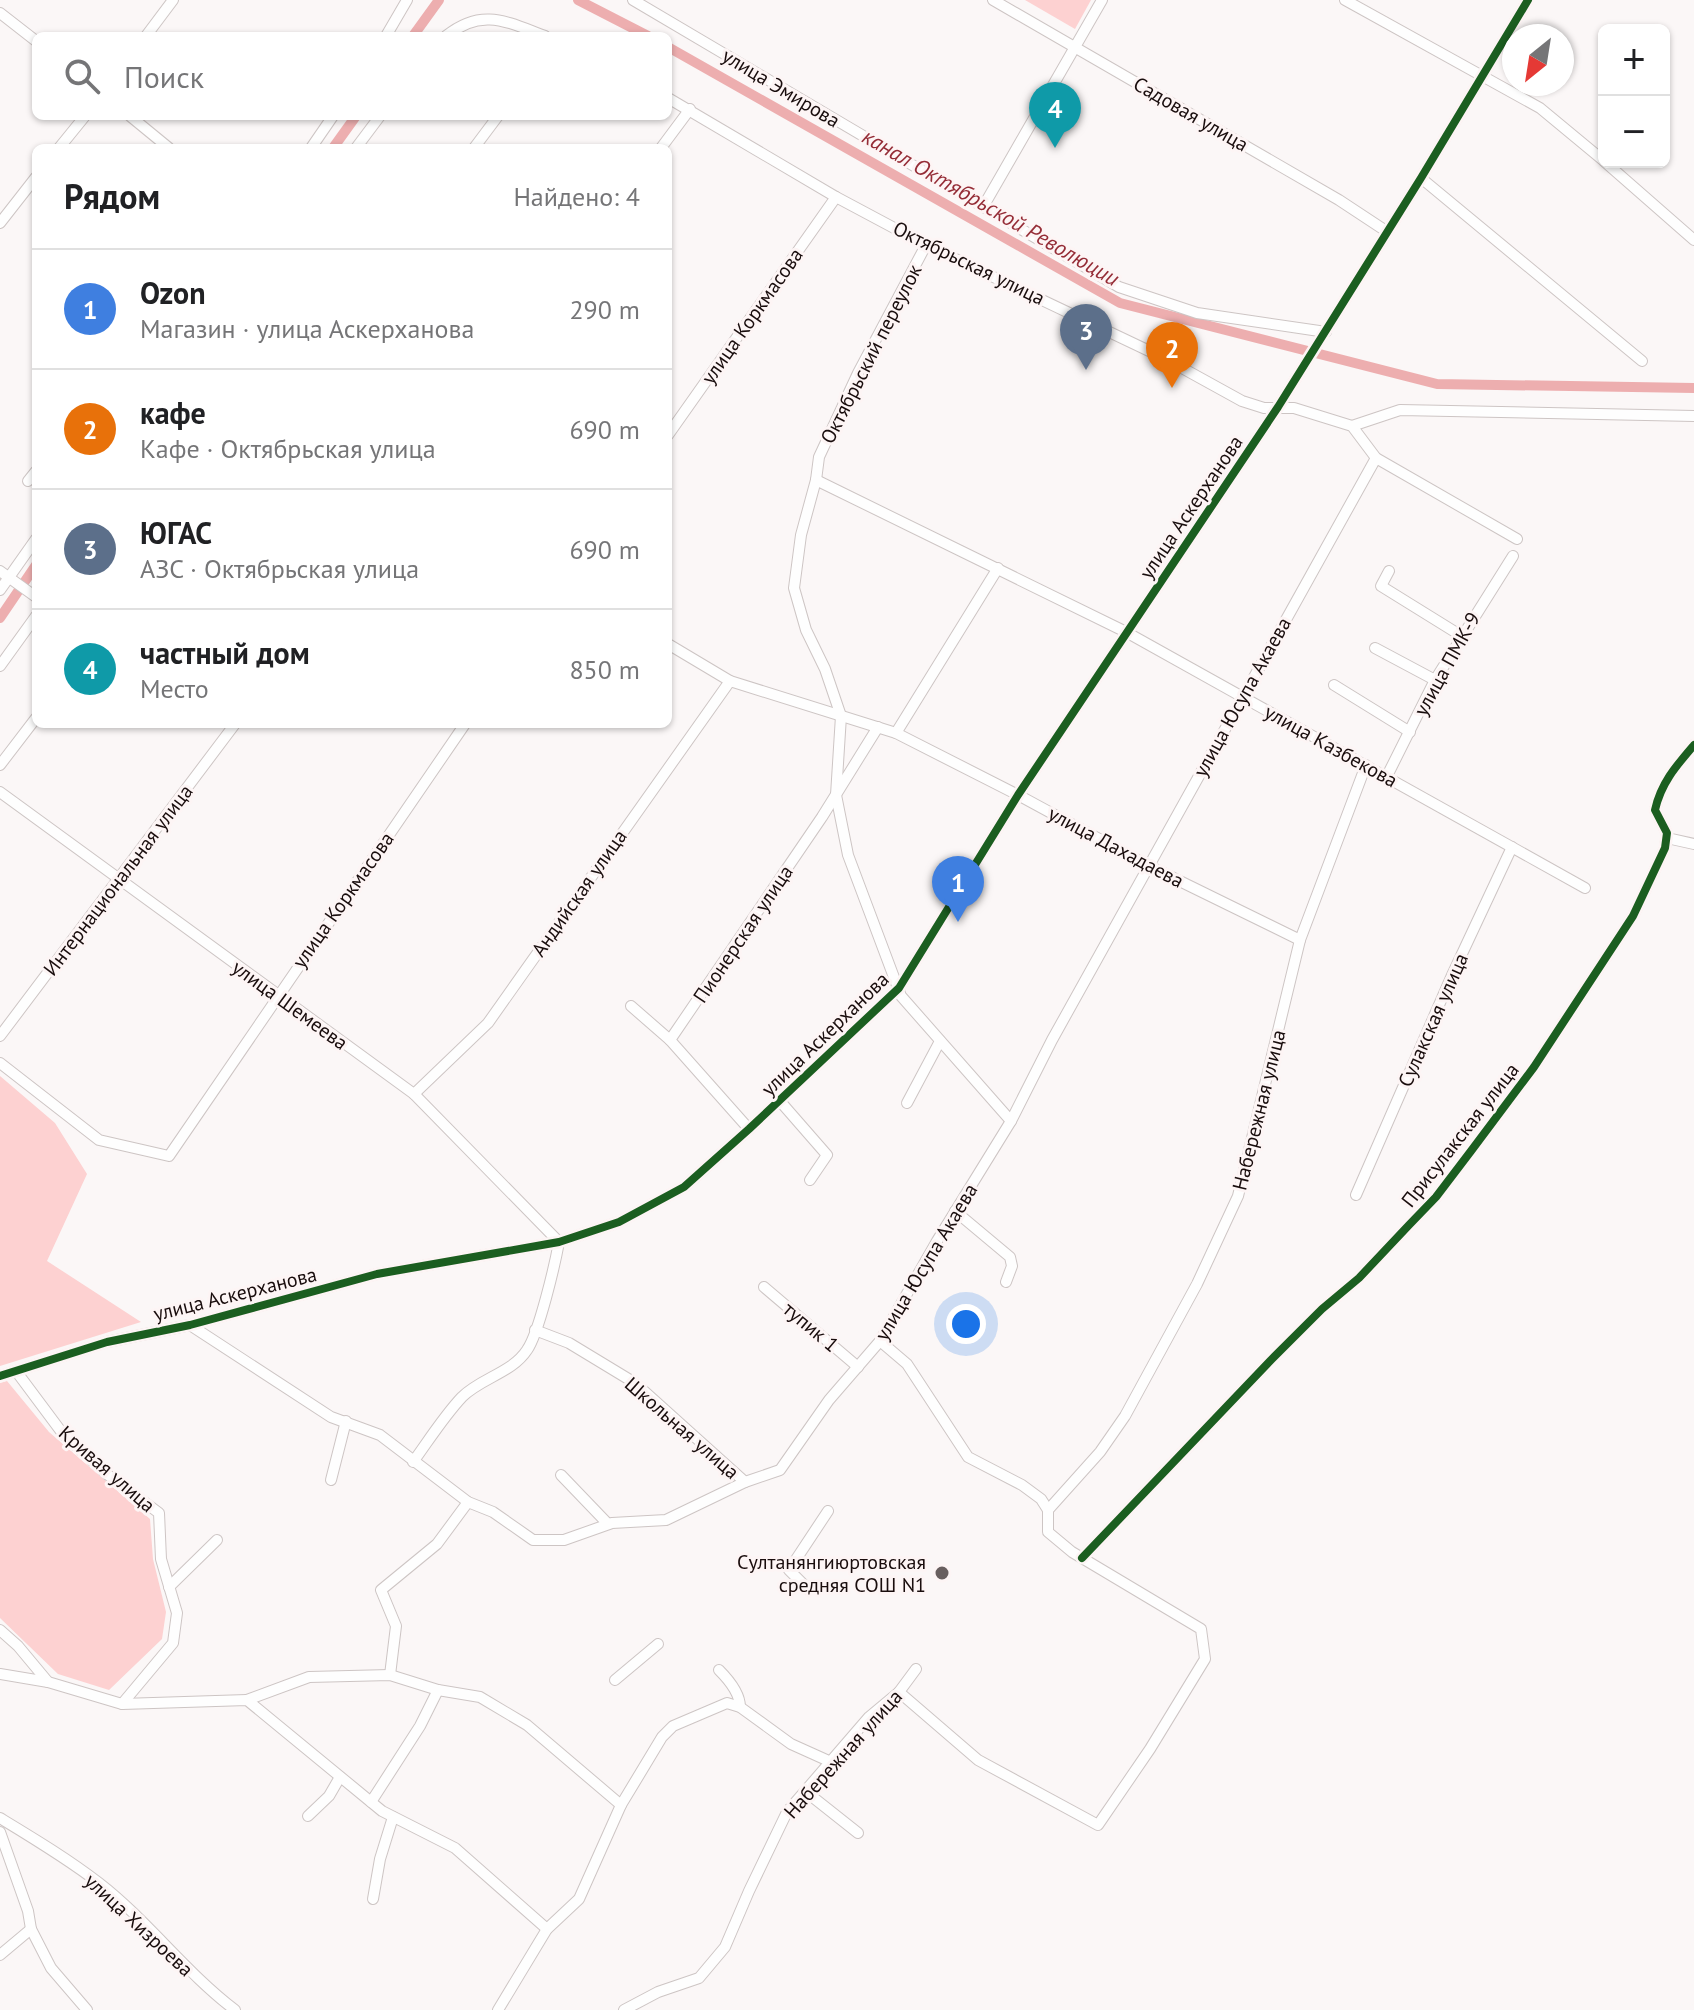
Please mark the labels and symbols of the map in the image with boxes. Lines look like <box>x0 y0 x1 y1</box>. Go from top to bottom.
north arrow <box>1502 24 1574 96</box>
street label: улица Эмирова <box>717 43 845 133</box>
street label: Садовая улица <box>1129 71 1253 157</box>
pin: 4 <box>1029 82 1081 148</box>
water label: канал Октябрьской Революции <box>858 122 1124 292</box>
street label: Октябрьская улица <box>889 215 1049 311</box>
street label: улица Коркмасова <box>695 243 809 389</box>
street label: Октябрьский переулок <box>814 260 928 448</box>
pin: 3 <box>1060 304 1112 370</box>
pin: 2 <box>1146 322 1198 388</box>
street label: улица Аскерханова <box>1133 430 1249 584</box>
street label: улица ПМК-9 <box>1408 608 1486 720</box>
street label: улица Юсупа Акаева <box>1187 613 1297 781</box>
street label: улица Казбекова <box>1260 699 1402 793</box>
street label: Интернациональная улица <box>38 779 198 981</box>
street label: улица Дахадаева <box>1044 800 1188 894</box>
street label: Андийская улица <box>526 824 632 962</box>
street label: улица Коркмасова <box>286 827 400 973</box>
pin: 1 <box>932 856 984 922</box>
street label: Пионерская улица <box>687 860 799 1008</box>
street label: Сулакская улица <box>1392 949 1474 1091</box>
street label: улица Шемеева <box>227 954 353 1056</box>
street label: улица Аскерханова <box>756 966 894 1102</box>
street label: Набережная улица <box>1226 1027 1292 1193</box>
street label: Присулакская улица <box>1395 1058 1525 1212</box>
street label: улица Юсупа Акаева <box>869 1179 983 1345</box>
street label: улица Аскерханова <box>151 1261 319 1327</box>
street label: тупик 1 <box>778 1296 844 1358</box>
your location <box>946 1304 986 1344</box>
street label: Школьная улица <box>619 1371 745 1485</box>
street label: Кривая улица <box>53 1420 161 1518</box>
place label: Султанянгиюртовская средняя СОШ N1 <box>737 1549 926 1598</box>
marker: Султанянгиюртовская средняя СОШ N1 <box>933 1564 951 1582</box>
street label: Набережная улица <box>778 1684 908 1824</box>
street label: улица Хизроева <box>79 1868 199 1982</box>

